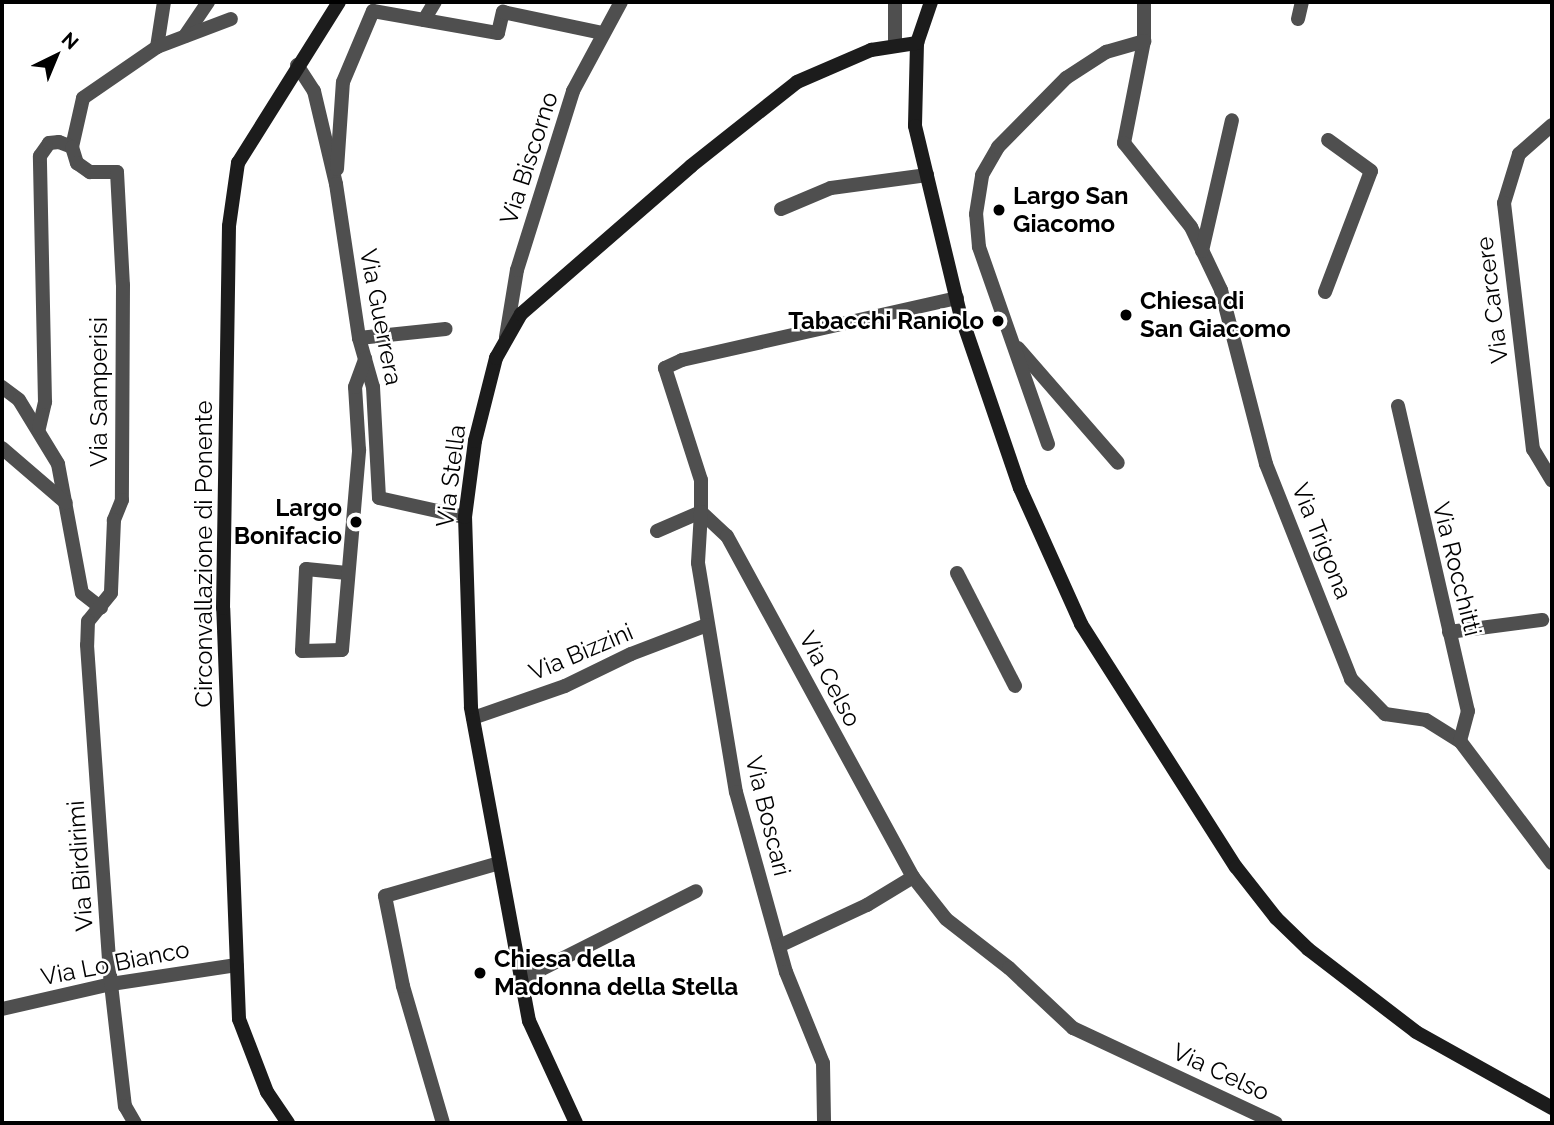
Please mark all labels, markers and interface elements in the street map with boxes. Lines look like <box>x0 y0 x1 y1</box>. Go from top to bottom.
north arrow <box>21 21 91 91</box>
text: N <box>58 28 83 54</box>
street label: Via Biscorno <box>494 88 564 228</box>
place label: Largo San Giacomo <box>1013 182 1128 238</box>
marker: Largo San Giacomo <box>991 202 1007 218</box>
street label: Via Carcere <box>1470 235 1514 365</box>
street label: Via Guerrera <box>354 246 408 388</box>
place label: Chiesa di San Giacomo <box>1140 287 1291 343</box>
place label: Tabacchi Raniolo <box>788 307 984 335</box>
marker: Chiesa di San Giacomo <box>1118 307 1134 323</box>
marker: Tabacchi Raniolo <box>990 313 1006 329</box>
street label: Via Samperisi <box>85 317 113 467</box>
street label: Circonvallazione di Ponente <box>190 400 218 708</box>
street label: Via Stella <box>430 423 472 529</box>
street label: Via Trigona <box>1286 479 1358 603</box>
place label: Largo Bonifacio <box>234 494 342 550</box>
street label: Via Rocchitti <box>1426 499 1488 639</box>
marker: Largo Bonifacio <box>348 514 364 530</box>
street label: Via Bizzini <box>525 617 637 687</box>
street label: Via Celso <box>793 626 867 732</box>
street label: Via Boscari <box>739 753 797 879</box>
street label: Via Birdirimi <box>61 800 99 932</box>
street label: Via Lo Bianco <box>38 935 192 991</box>
place label: Chiesa della Madonna della Stella <box>494 945 738 1001</box>
marker: Chiesa della Madonna della Stella <box>472 965 488 981</box>
street label: Via Celso <box>1168 1037 1274 1107</box>

